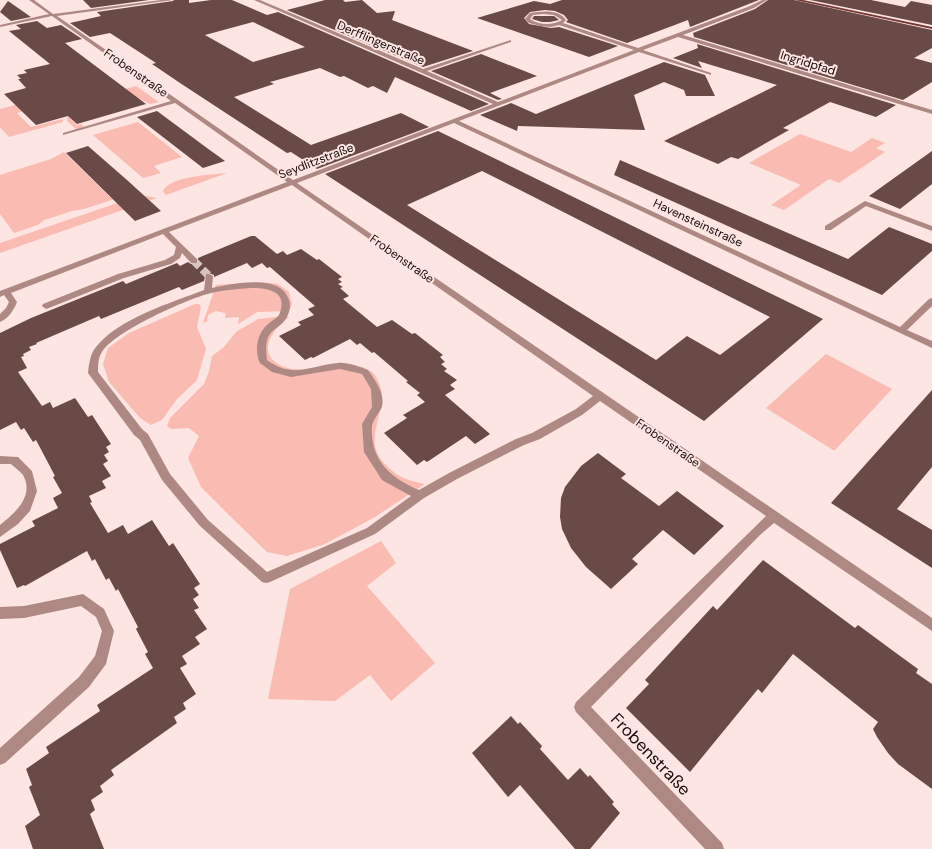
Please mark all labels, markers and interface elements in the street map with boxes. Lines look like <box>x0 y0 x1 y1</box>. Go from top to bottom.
street label: Derfflingerstraße <box>335 17 427 69</box>
street label: Frobenstraße <box>101 45 171 101</box>
street label: Ingridpfad <box>779 47 837 79</box>
street label: Seydlitzstraße <box>276 139 356 183</box>
street label: Havensteinstraße <box>651 195 746 251</box>
street label: Frobenstraße <box>367 231 437 287</box>
street label: Frobenstraße <box>633 415 703 471</box>
street label: Frobenstraße <box>606 708 696 800</box>

